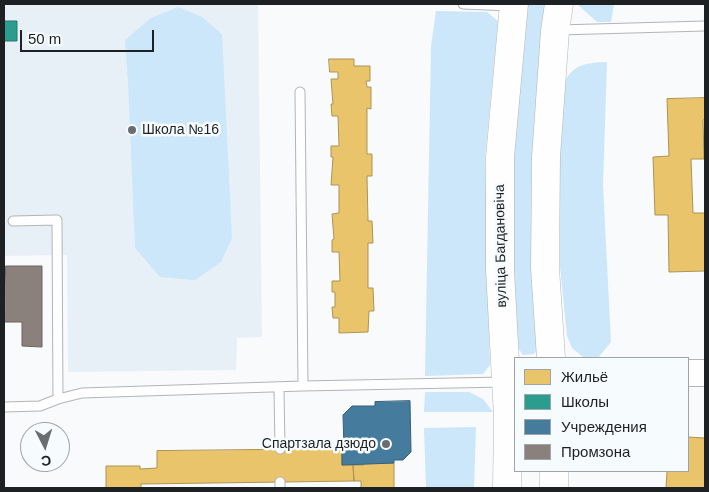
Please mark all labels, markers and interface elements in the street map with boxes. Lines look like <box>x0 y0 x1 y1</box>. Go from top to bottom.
scale bar <box>22 20 156 52</box>
text: 50 m <box>28 30 61 47</box>
place label: Школа №16 <box>142 122 219 138</box>
marker: Школа №16 <box>126 124 138 136</box>
street label: вуліца Багдановіча <box>492 184 510 308</box>
legend <box>514 357 689 472</box>
text: Жильё <box>561 368 608 385</box>
text: Школы <box>561 393 609 410</box>
text: Учреждения <box>561 418 647 435</box>
north arrow <box>20 422 70 472</box>
place label: Спартзала дзюдо <box>262 436 376 452</box>
marker: Спартзала дзюдо <box>380 438 392 450</box>
text: Промзона <box>561 443 630 460</box>
text: С <box>40 453 52 469</box>

